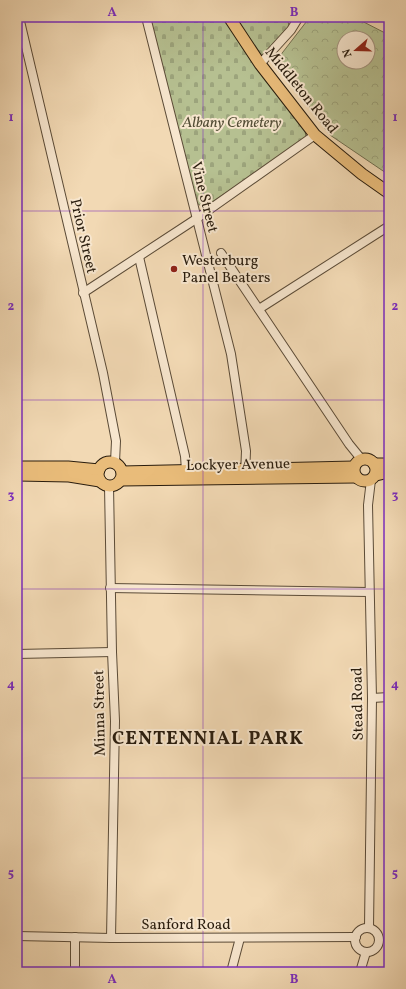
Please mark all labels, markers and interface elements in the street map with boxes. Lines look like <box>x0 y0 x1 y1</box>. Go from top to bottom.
text: A <box>107 4 117 22</box>
text: B <box>290 4 299 22</box>
north arrow <box>336 30 376 70</box>
street label: Middleton Road <box>259 43 342 139</box>
text: N <box>340 47 356 59</box>
text: 1 <box>8 109 14 127</box>
text: 1 <box>392 109 398 127</box>
park label: Albany Cemetery <box>181 113 282 134</box>
street label: Vine Street <box>185 160 222 235</box>
street label: Prior Street <box>64 197 101 276</box>
place label: Westerburg Panel Beaters <box>182 251 270 289</box>
marker: Westerburg Panel Beaters <box>169 264 179 274</box>
text: 2 <box>8 298 15 316</box>
text: 2 <box>392 298 399 316</box>
street label: Lockyer Avenue <box>186 454 290 477</box>
text: 3 <box>8 487 15 505</box>
text: 3 <box>392 487 399 505</box>
street label: Stead Road <box>347 667 370 741</box>
street label: Minna Street <box>89 670 112 756</box>
text: 4 <box>7 676 15 694</box>
text: 4 <box>391 676 399 694</box>
district label: CENTENNIAL PARK <box>112 726 304 752</box>
text: 5 <box>8 865 14 883</box>
text: 5 <box>392 865 398 883</box>
street label: Sanford Road <box>141 915 231 936</box>
text: A <box>107 971 117 989</box>
text: B <box>290 971 299 989</box>

